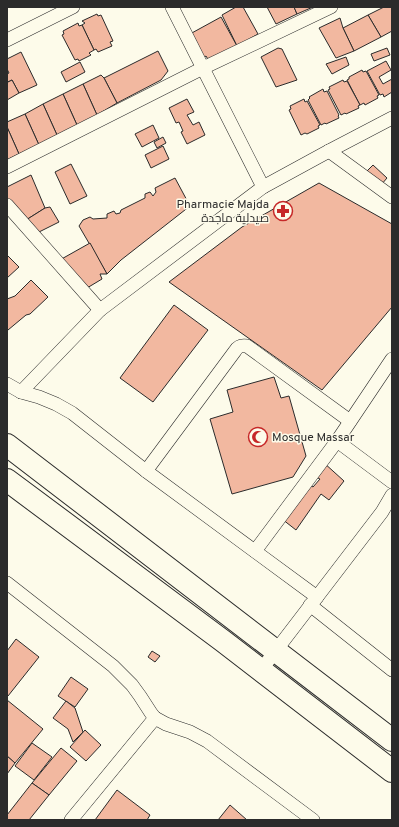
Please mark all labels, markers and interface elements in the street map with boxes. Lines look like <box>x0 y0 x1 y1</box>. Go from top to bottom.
place label: Pharmacie Majda صيدلية ماجدة <box>176 197 269 227</box>
pharmacy icon: Pharmacie Majda صيدلية ماجدة <box>272 200 294 222</box>
mosque icon: Mosque Massar <box>247 426 269 448</box>
place label: Mosque Massar <box>272 430 355 446</box>

